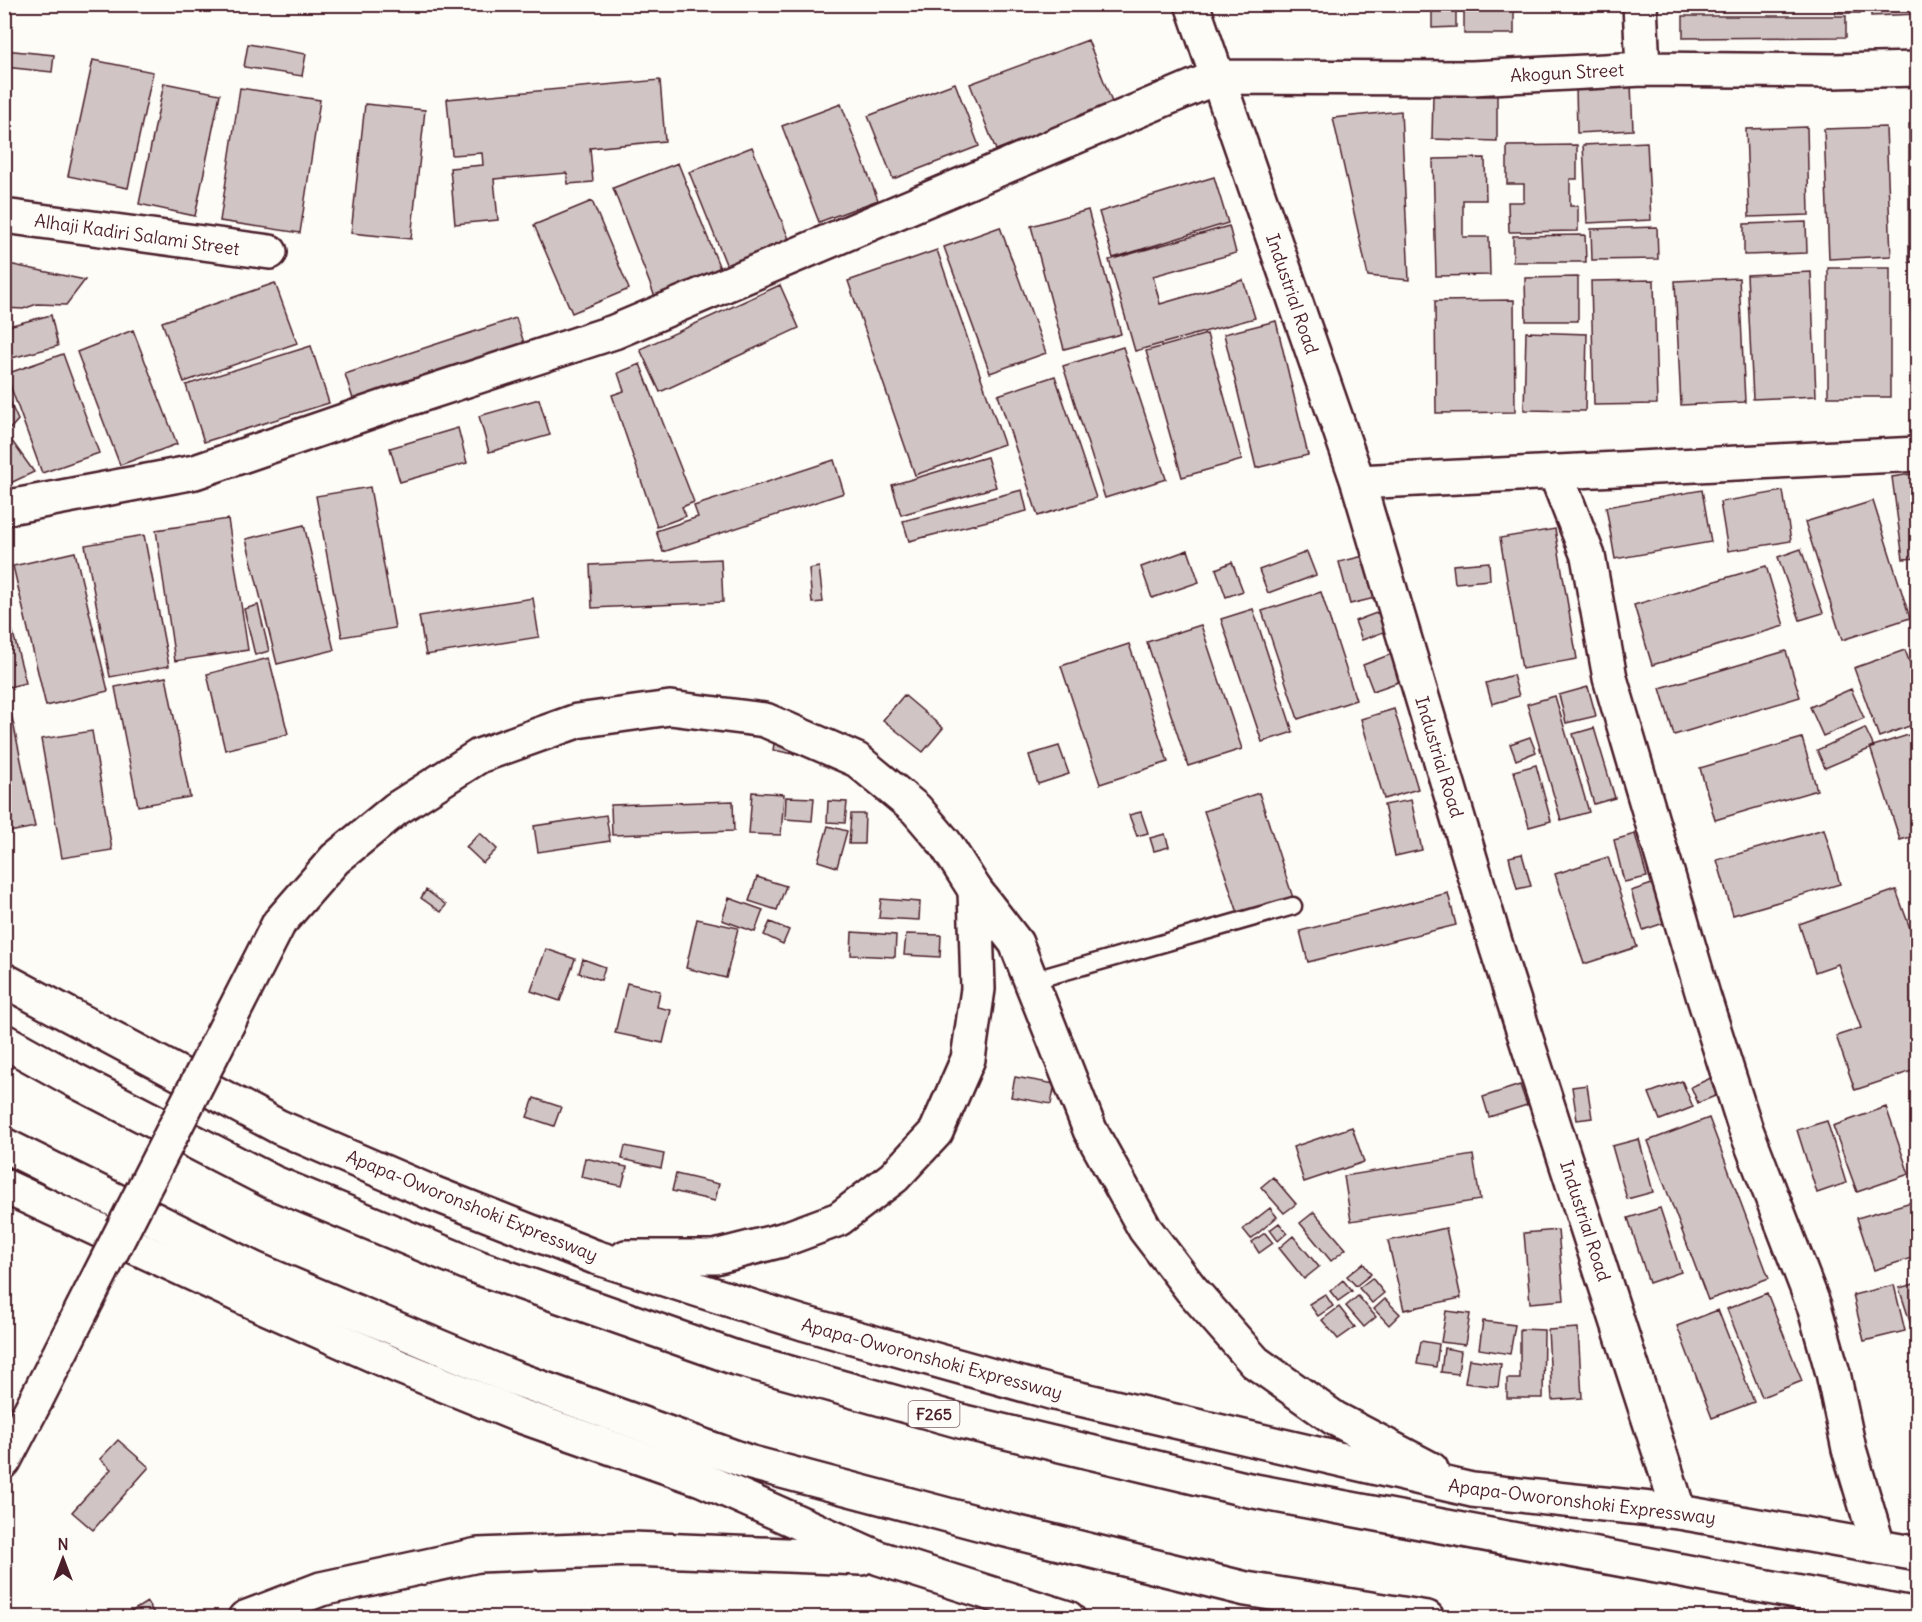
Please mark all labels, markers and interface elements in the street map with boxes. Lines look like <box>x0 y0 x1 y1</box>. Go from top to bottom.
street label: Akogun Street <box>1509 58 1625 87</box>
street label: Alhaji Kadiri Salami Street <box>33 209 241 260</box>
street label: Industrial Road <box>1261 231 1324 357</box>
street label: Industrial Road <box>1410 693 1469 821</box>
street label: Apapa-Oworonshoki Expressway <box>343 1144 601 1267</box>
street label: Industrial Road <box>1555 1158 1616 1285</box>
street label: Apapa-Oworonshoki Expressway <box>799 1313 1065 1404</box>
road number: F265 <box>908 1401 960 1427</box>
street label: Apapa-Oworonshoki Expressway <box>1447 1474 1717 1529</box>
north arrow <box>33 1529 93 1589</box>
text: N <box>57 1534 69 1554</box>

